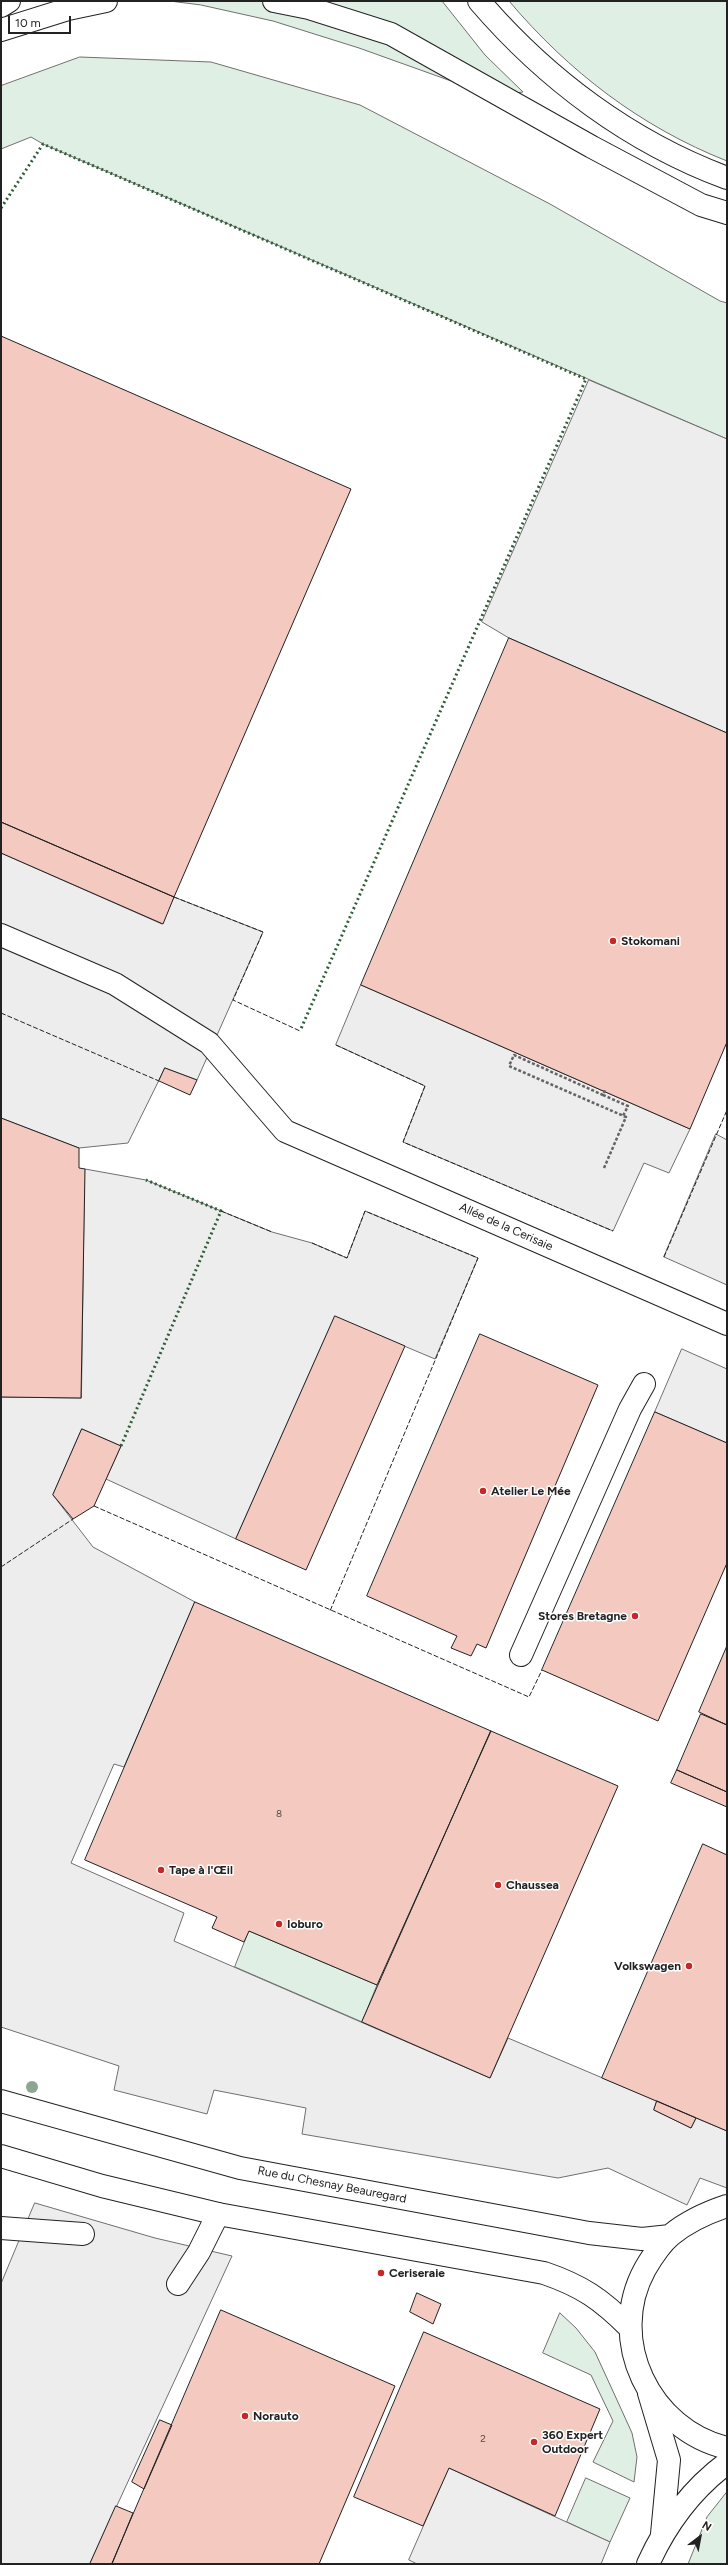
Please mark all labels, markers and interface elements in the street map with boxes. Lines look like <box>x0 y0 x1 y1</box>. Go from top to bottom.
scale bar <box>10 8 73 34</box>
text: 10 m <box>15 16 41 30</box>
place label: Stokomani <box>621 934 680 948</box>
marker: Stokomani <box>608 936 618 946</box>
street label: Allée de la Cerisaie <box>457 1200 555 1254</box>
place label: Atelier Le Mée <box>491 1484 571 1498</box>
marker: Atelier Le Mée <box>478 1486 488 1496</box>
place label: Stores Bretagne <box>538 1609 627 1623</box>
marker: Stores Bretagne <box>630 1611 640 1621</box>
house number: 8 <box>276 1808 282 1820</box>
place label: Tape à l'Œil <box>169 1863 233 1877</box>
marker: Tape à l'Œil <box>156 1865 166 1875</box>
place label: Chaussea <box>506 1878 559 1892</box>
marker: Chaussea <box>493 1880 503 1890</box>
place label: Ioburo <box>287 1917 323 1931</box>
marker: Ioburo <box>274 1919 284 1929</box>
place label: Volkswagen <box>614 1959 681 1973</box>
marker: Volkswagen <box>684 1961 694 1971</box>
street label: Rue du Chesnay Beauregard <box>256 2163 408 2207</box>
place label: Ceriseraie <box>389 2266 445 2280</box>
marker: Ceriseraie <box>376 2268 386 2278</box>
place label: Norauto <box>253 2409 299 2423</box>
marker: Norauto <box>240 2411 250 2421</box>
place label: 360 Expert Outdoor <box>542 2428 603 2456</box>
house number: 2 <box>480 2433 486 2445</box>
marker: 360 Expert Outdoor <box>529 2437 539 2447</box>
north arrow <box>680 2517 720 2557</box>
text: N <box>700 2519 714 2534</box>

